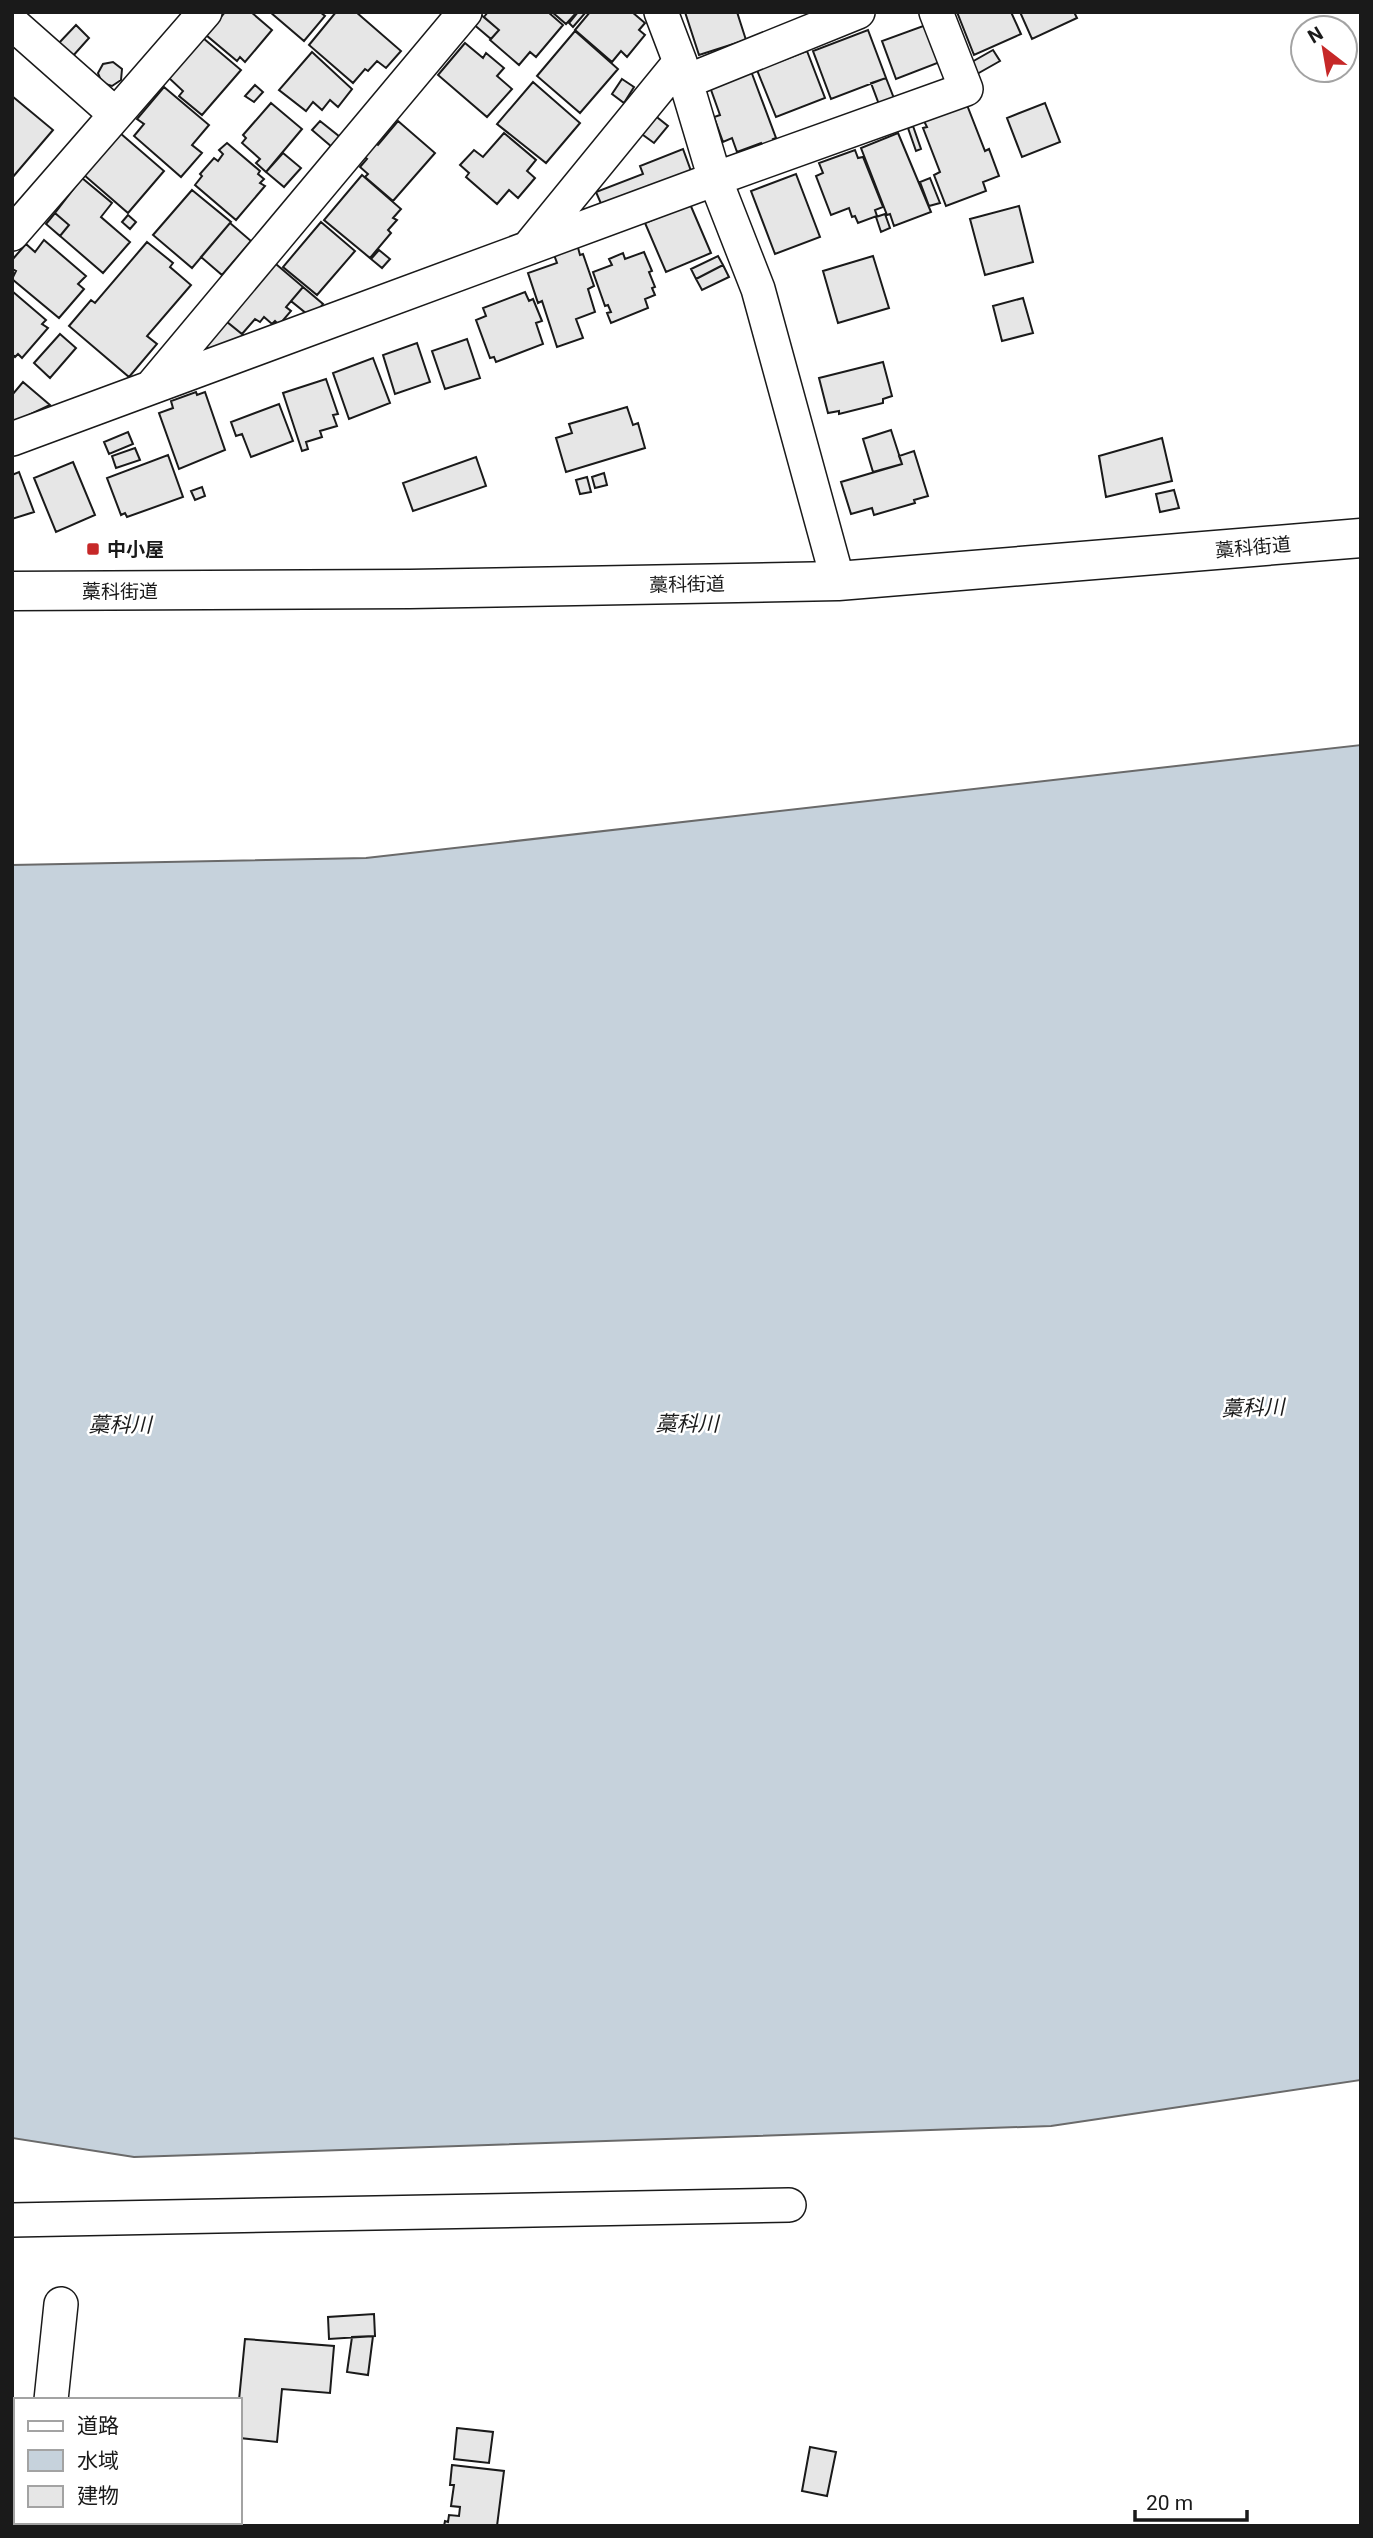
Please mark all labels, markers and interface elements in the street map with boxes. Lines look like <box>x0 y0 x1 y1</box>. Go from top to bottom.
north arrow <box>1289 14 1359 84</box>
text: N <box>1304 22 1327 48</box>
street label: 藁科街道 <box>1214 533 1292 562</box>
place label: 中小屋 <box>107 538 164 561</box>
marker: 中小屋 <box>85 541 101 557</box>
street label: 藁科街道 <box>649 572 725 597</box>
street label: 藁科街道 <box>82 580 158 603</box>
water label: 藁科川 <box>1221 1395 1287 1421</box>
water label: 藁科川 <box>656 1412 720 1436</box>
water label: 藁科川 <box>89 1413 153 1437</box>
legend <box>14 2398 242 2524</box>
text: 道路 <box>77 2414 119 2438</box>
text: 水域 <box>77 2449 119 2473</box>
scale bar <box>1135 2478 1247 2522</box>
text: 建物 <box>77 2484 119 2508</box>
text: 20 m <box>1146 2491 1193 2515</box>

